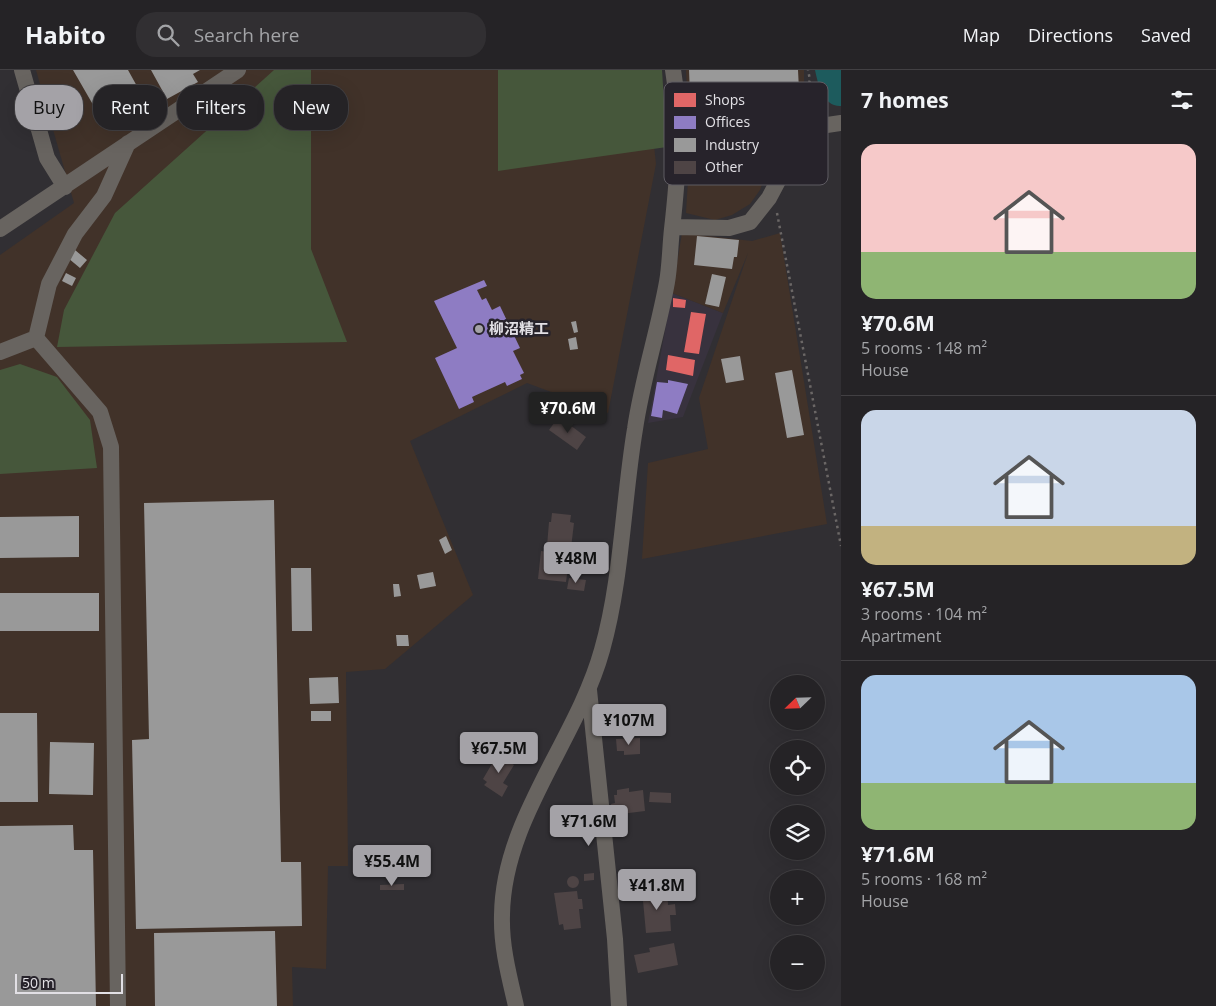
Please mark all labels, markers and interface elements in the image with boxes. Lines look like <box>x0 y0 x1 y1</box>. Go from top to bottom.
search box <box>136 12 486 57</box>
text: Habito <box>25 18 106 51</box>
icon: search <box>154 21 182 49</box>
text: Search here <box>194 22 300 48</box>
text: Map <box>963 23 1000 47</box>
text: Directions <box>1028 23 1113 47</box>
text: Saved <box>1141 23 1191 47</box>
legend <box>664 82 828 185</box>
chip: Buy <box>15 85 83 130</box>
chip: Rent <box>93 85 167 130</box>
chip: Filters <box>177 85 264 130</box>
chip: New <box>274 85 348 130</box>
text: 7 homes <box>861 86 949 114</box>
icon: filters <box>1168 86 1196 114</box>
text: Shops <box>705 90 745 109</box>
text: Offices <box>705 112 750 131</box>
text: Industry <box>705 135 760 154</box>
text: Other <box>705 157 743 176</box>
icon: home <box>984 177 1074 267</box>
text: ¥70.6M <box>861 309 935 337</box>
place label: 柳沼精工 <box>489 318 549 338</box>
marker: 柳沼精工 <box>473 323 485 335</box>
text: 5 rooms · 148 m² <box>861 337 987 359</box>
text: House <box>861 359 909 381</box>
pin: ¥70.6M <box>527 392 609 434</box>
text: ¥70.6M <box>540 397 596 419</box>
icon: home <box>984 442 1074 532</box>
pin: ¥48M <box>546 542 606 584</box>
text: ¥48M <box>555 547 597 569</box>
text: ¥67.5M <box>861 575 935 603</box>
text: 3 rooms · 104 m² <box>861 603 987 625</box>
text: Apartment <box>861 625 941 647</box>
north arrow <box>770 675 825 730</box>
map controls <box>770 675 825 990</box>
pin: ¥107M <box>594 704 664 746</box>
icon: home <box>984 707 1074 797</box>
text: ¥107M <box>603 709 655 731</box>
pin: ¥67.5M <box>458 732 540 774</box>
text: ¥67.5M <box>471 737 527 759</box>
button: locate <box>770 740 825 795</box>
pin: ¥71.6M <box>548 804 630 847</box>
button: layers <box>770 805 825 860</box>
text: ¥71.6M <box>561 810 617 832</box>
text: ¥71.6M <box>861 840 935 868</box>
pin: ¥55.4M <box>351 844 433 887</box>
text: ¥55.4M <box>364 850 420 872</box>
pin: ¥41.8M <box>616 868 698 911</box>
text: 5 rooms · 168 m² <box>861 868 987 890</box>
button: + <box>770 870 825 925</box>
text: ¥41.8M <box>629 874 685 896</box>
text: House <box>861 890 909 912</box>
button: − <box>770 935 825 990</box>
scale bar <box>15 971 122 994</box>
text: 50 m <box>22 973 55 992</box>

